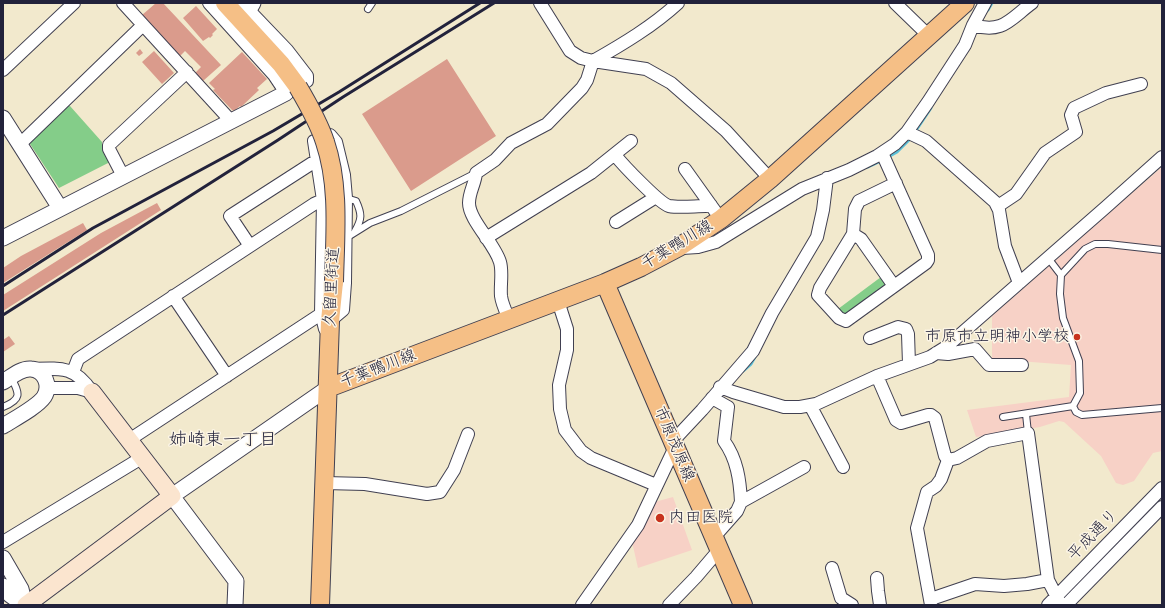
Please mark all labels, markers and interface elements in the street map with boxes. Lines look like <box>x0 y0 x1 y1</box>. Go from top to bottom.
street label: 千葉鴨川線 <box>638 216 716 274</box>
street label: 久留里街道 <box>320 247 344 327</box>
place label: 市原市立明神小学校 <box>925 327 1069 347</box>
marker: 市原市立明神小学校 <box>1072 332 1082 342</box>
street label: 千葉鴨川線 <box>337 346 419 392</box>
street label: 市原茂原線 <box>650 403 698 485</box>
district label: 姉崎東一丁目 <box>169 429 277 451</box>
street label: 平成通り <box>1064 505 1122 565</box>
place label: 内田医院 <box>669 508 733 528</box>
marker: 内田医院 <box>654 512 666 524</box>

